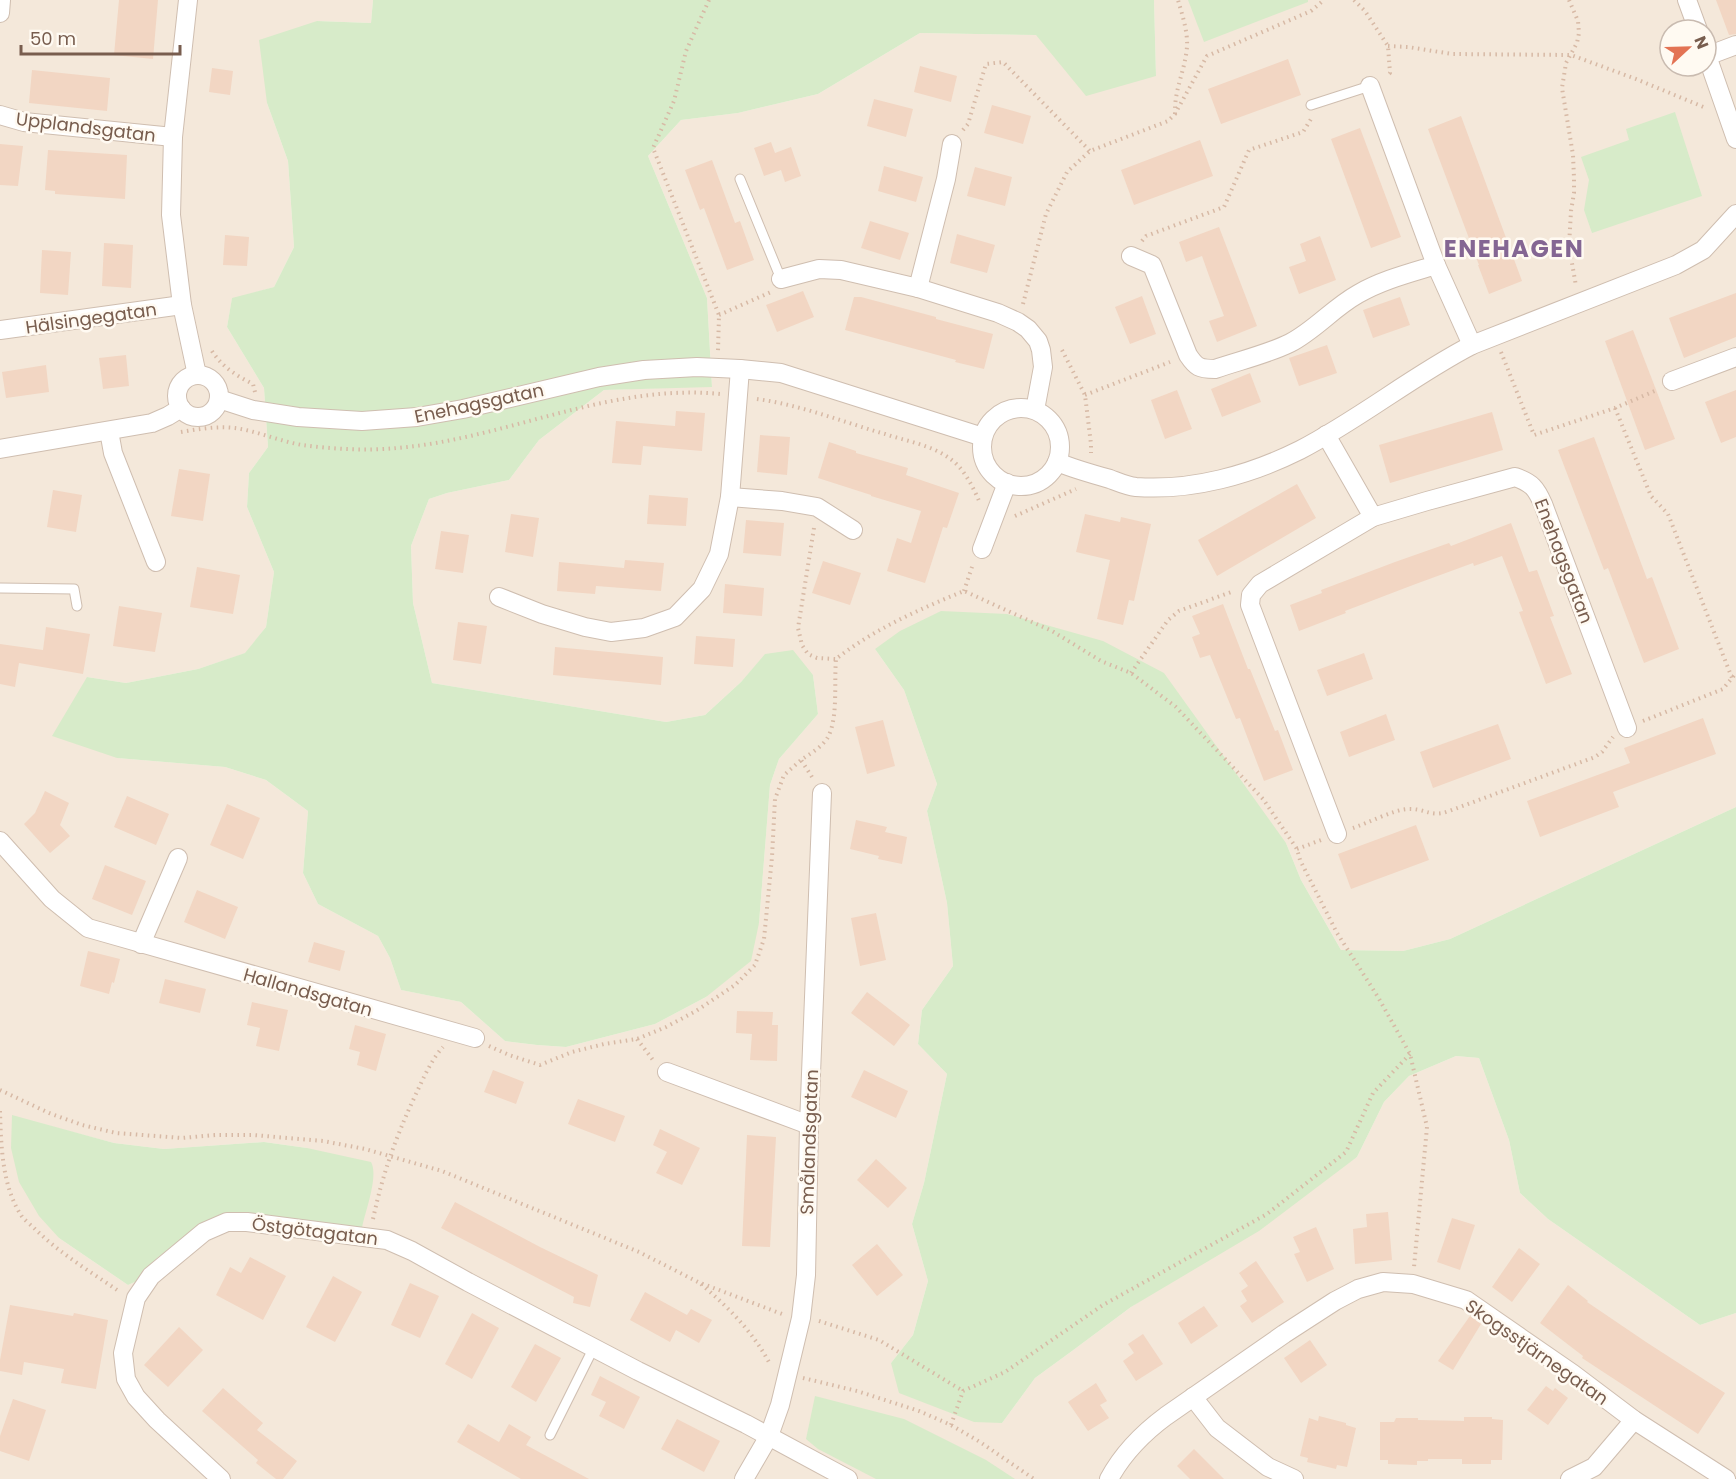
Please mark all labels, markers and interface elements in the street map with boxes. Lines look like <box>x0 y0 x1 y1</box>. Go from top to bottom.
scale bar <box>21 18 180 56</box>
north arrow <box>1658 18 1718 78</box>
text: 50 m <box>30 26 76 51</box>
text: N <box>1689 33 1714 52</box>
street label: Upplandsgatan <box>15 106 157 148</box>
district label: ENEHAGEN <box>1444 232 1584 265</box>
street label: Hälsingegatan <box>24 296 158 340</box>
street label: Enehagsgatan <box>412 377 546 429</box>
street label: Enehagsgatan <box>1529 495 1599 627</box>
street label: Hallandsgatan <box>240 962 376 1022</box>
street label: Smålandsgatan <box>794 1069 824 1215</box>
street label: Östgötagatan <box>250 1211 380 1251</box>
street label: Skogsstjärnegatan <box>1460 1293 1614 1411</box>

